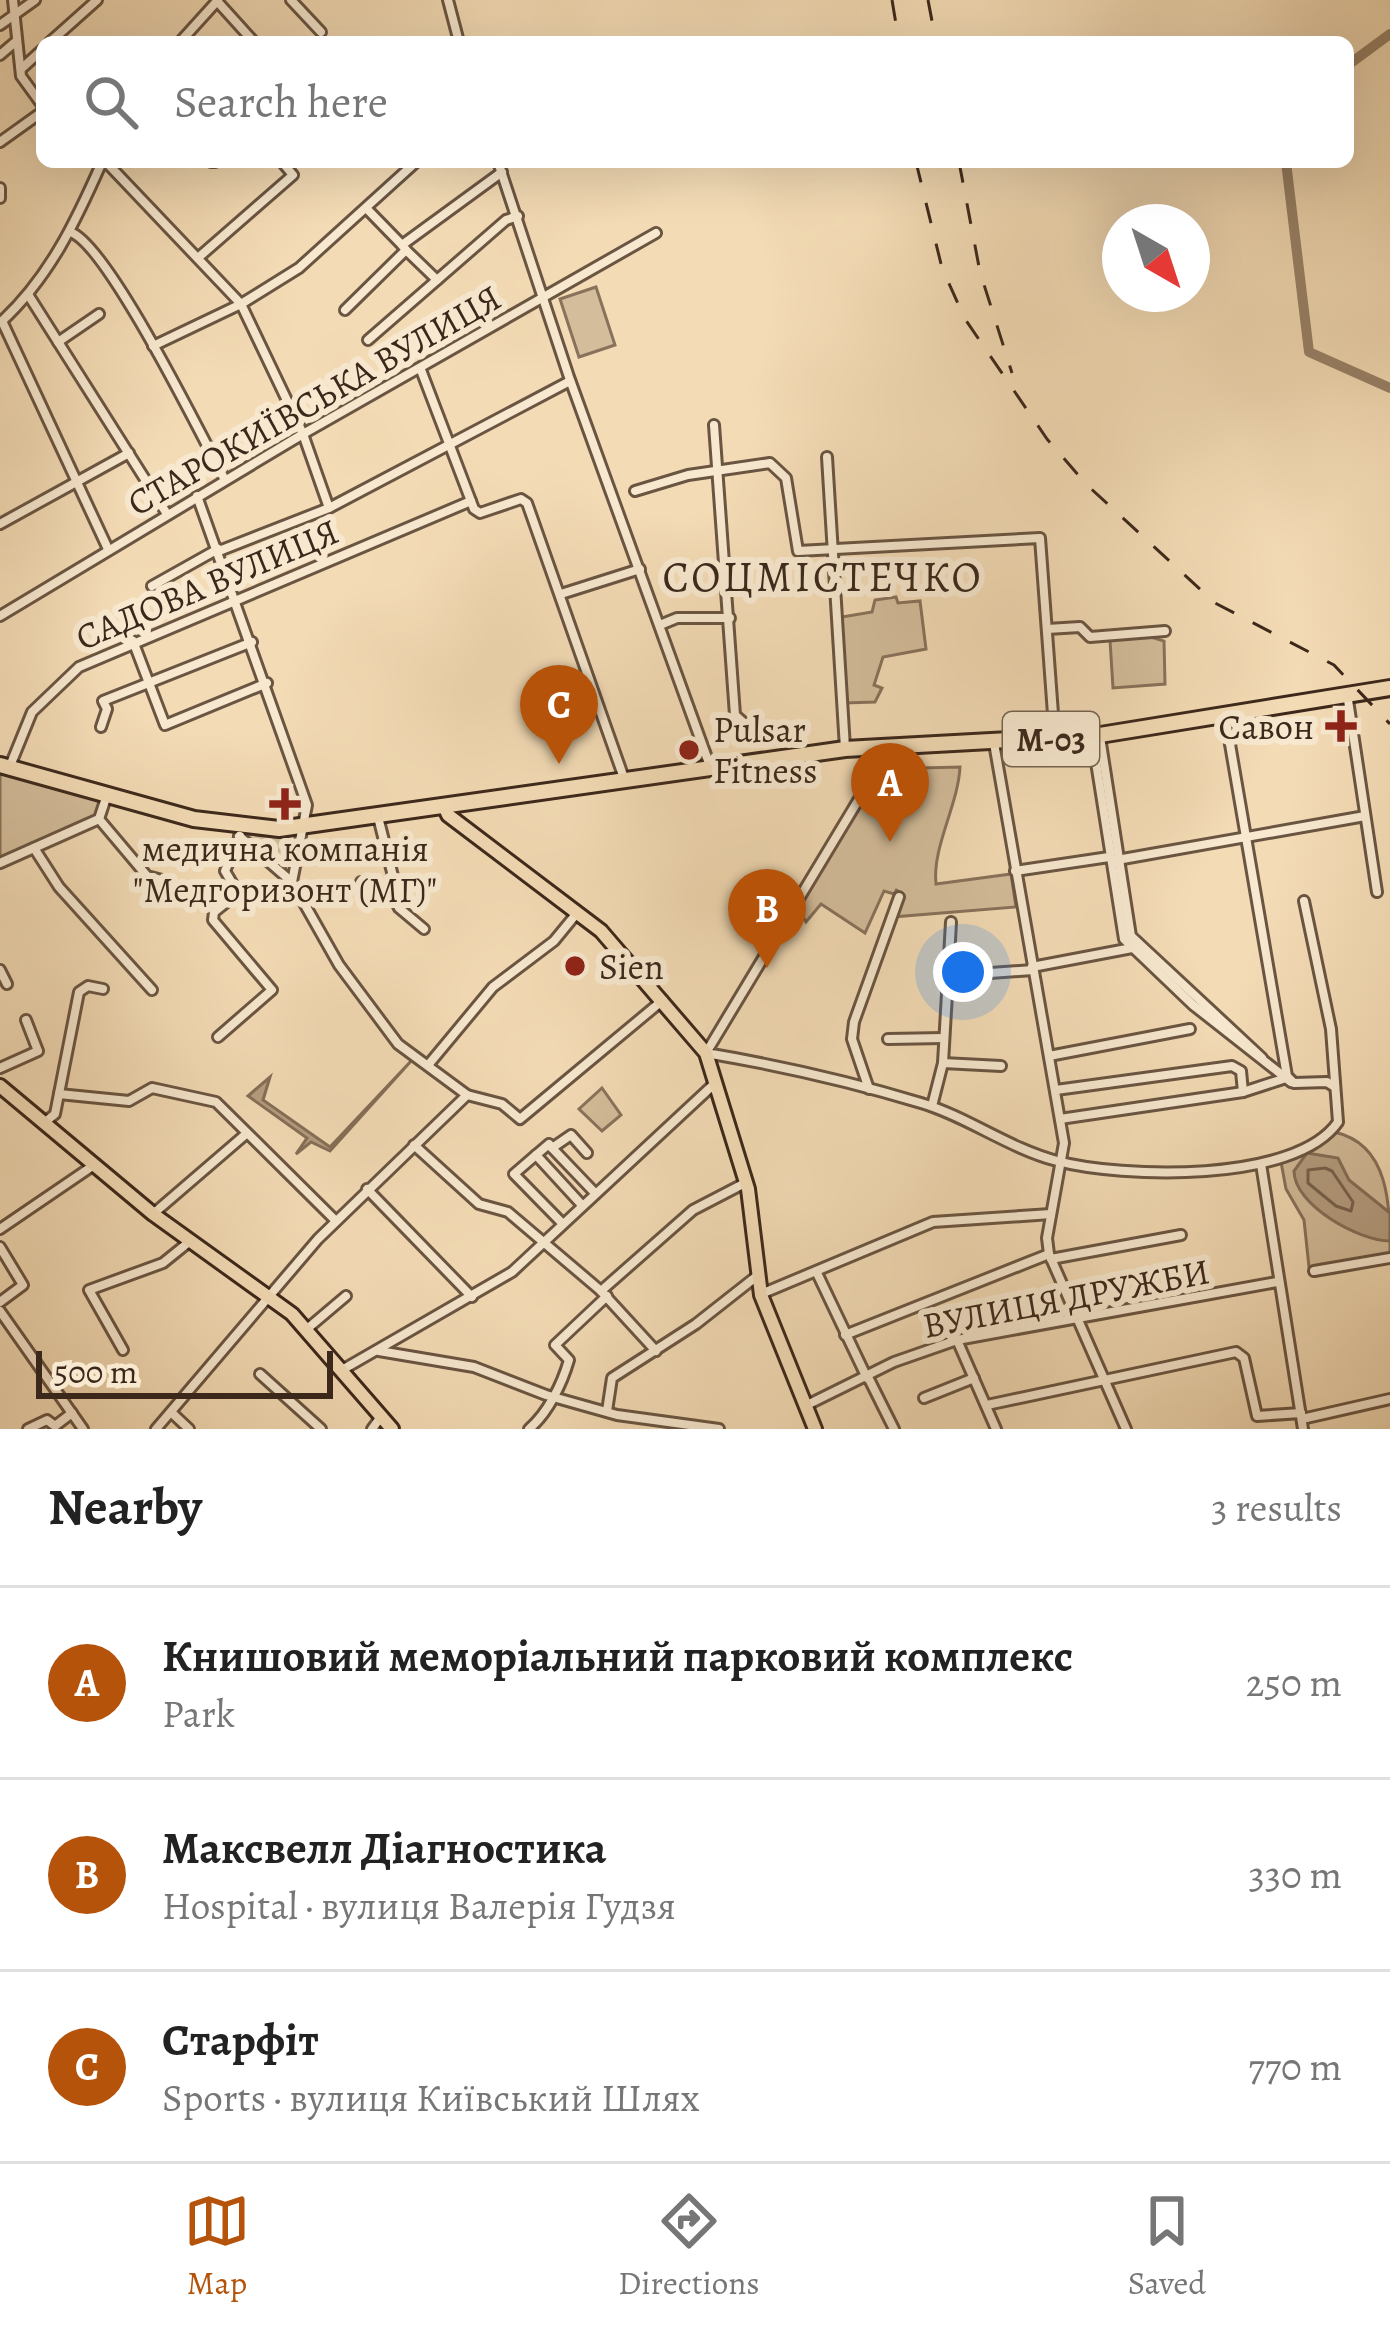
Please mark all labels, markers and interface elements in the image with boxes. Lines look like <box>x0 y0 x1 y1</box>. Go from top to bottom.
search box <box>36 36 1354 168</box>
icon: search <box>78 69 144 135</box>
text: Search here <box>174 71 388 133</box>
north arrow <box>1102 204 1210 312</box>
street label: СТАРОКИЇВСЬКА ВУЛИЦЯ <box>118 273 510 527</box>
street label: САДОВА ВУЛИЦЯ <box>68 507 346 661</box>
district label: СОЦМІСТЕЧКО <box>662 548 984 605</box>
pin: C <box>520 665 598 764</box>
place label: Савон <box>1219 702 1314 751</box>
place label: Pulsar Fitness <box>713 705 818 795</box>
marker: Савон <box>1325 710 1357 742</box>
road number: М-03 <box>1003 712 1099 766</box>
marker: Pulsar Fitness <box>676 737 702 763</box>
pin: A <box>851 743 929 842</box>
marker: медична компанія "Медгоризонт (МГ)" <box>269 788 301 820</box>
place label: медична компанія "Медгоризонт (МГ)" <box>133 824 437 914</box>
pin: B <box>728 869 806 968</box>
place label: Sien <box>599 942 664 991</box>
your location <box>933 942 993 1002</box>
marker: Sien <box>562 953 588 979</box>
street label: ВУЛИЦЯ ДРУЖБИ <box>918 1246 1214 1350</box>
scale bar <box>36 1345 333 1398</box>
text: 500 m <box>54 1349 137 1394</box>
text: Nearby <box>48 1472 202 1542</box>
text: 3 results <box>1211 1481 1342 1534</box>
text: Книшовий меморіальний парковий комплекс <box>162 1625 1073 1687</box>
text: A <box>75 1656 99 1709</box>
text: 250 m <box>1246 1656 1342 1709</box>
text: Park <box>162 1687 235 1740</box>
text: Максвелл Діагностика <box>162 1817 607 1879</box>
text: B <box>75 1848 99 1901</box>
text: 330 m <box>1249 1848 1342 1901</box>
text: Hospital · вулиця Валерія Гудзя <box>162 1879 676 1932</box>
text: Старфіт <box>162 2009 319 2071</box>
text: C <box>75 2040 99 2093</box>
text: 770 m <box>1248 2040 1342 2093</box>
text: Sports · вулиця Київський Шлях <box>162 2071 700 2124</box>
tab: Map <box>184 2188 250 2305</box>
tab: Directions <box>618 2188 760 2305</box>
tab: Saved <box>1128 2188 1206 2305</box>

